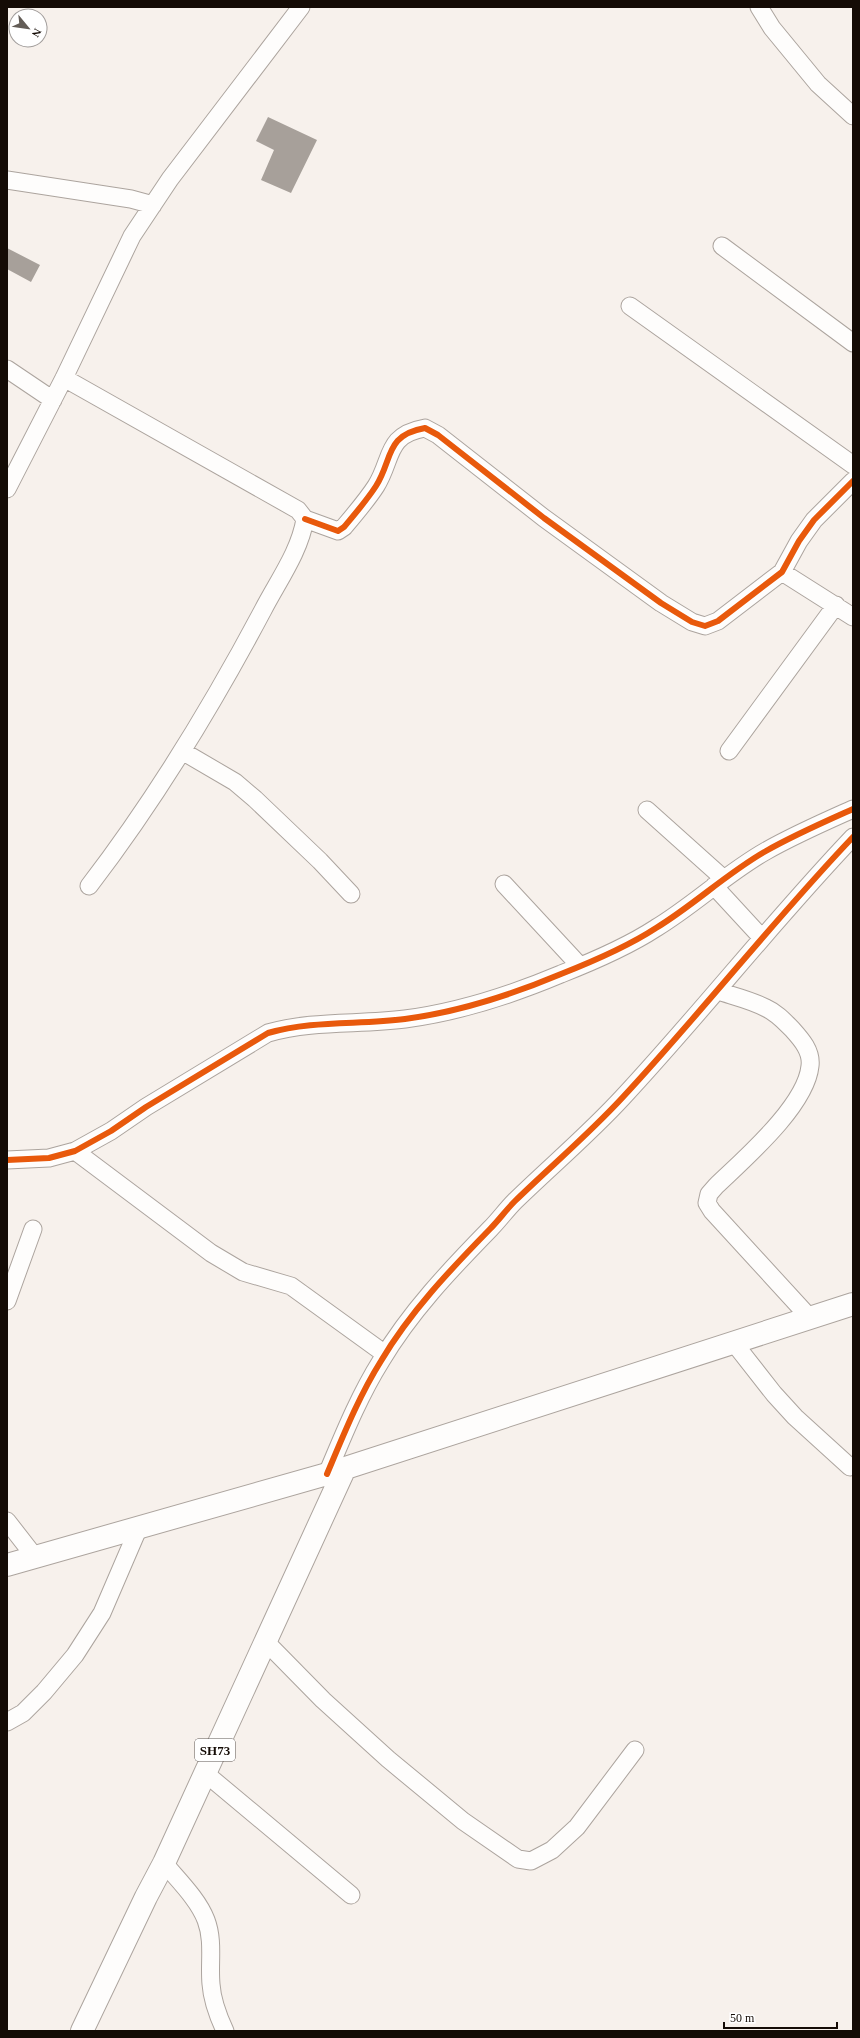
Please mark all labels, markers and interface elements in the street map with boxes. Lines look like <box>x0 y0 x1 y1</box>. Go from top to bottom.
north arrow <box>8 8 48 48</box>
text: N <box>30 26 44 39</box>
road number: SH73 <box>195 1739 235 1761</box>
scale bar <box>724 2004 837 2030</box>
text: 50 m <box>730 2011 755 2025</box>

